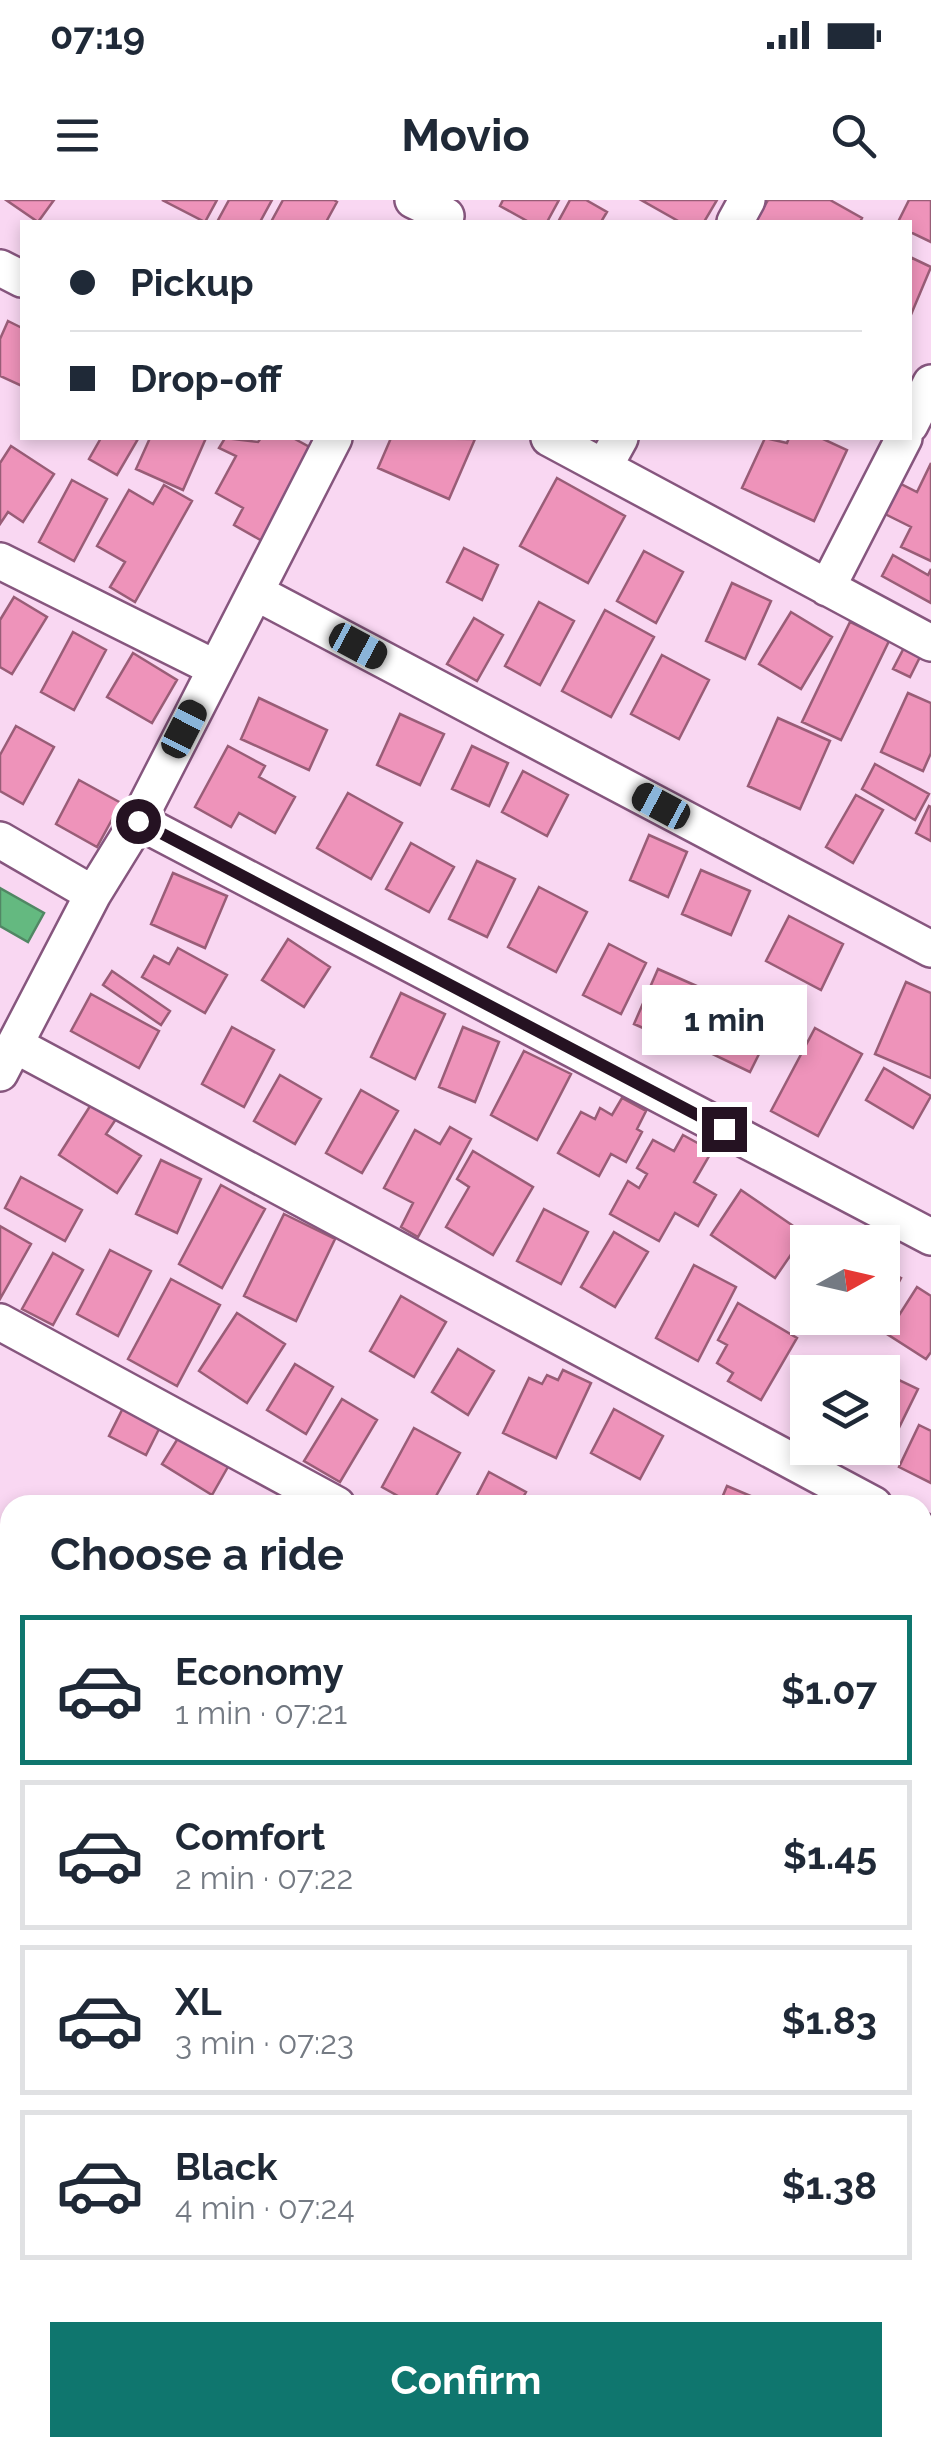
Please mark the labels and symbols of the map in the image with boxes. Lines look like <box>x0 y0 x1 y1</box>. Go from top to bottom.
car <box>324 619 392 673</box>
car <box>157 695 211 763</box>
car <box>627 779 695 833</box>
route start <box>116 799 161 844</box>
callout: 1 min <box>642 984 806 1054</box>
route end <box>702 1107 747 1152</box>
north arrow <box>790 1225 900 1335</box>

